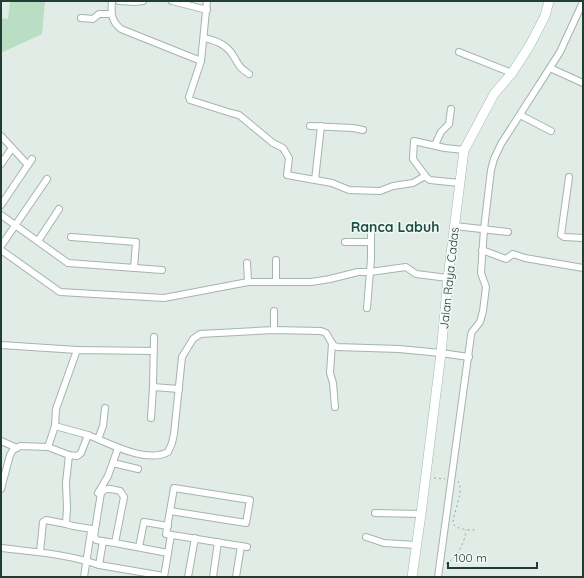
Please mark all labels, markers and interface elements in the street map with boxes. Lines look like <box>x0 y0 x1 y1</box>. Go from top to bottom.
district label: Ranca Labuh <box>351 218 439 236</box>
street label: Jalan Raya Cadas <box>436 226 462 330</box>
scale bar <box>448 544 537 570</box>
text: 100 m <box>454 550 487 565</box>

